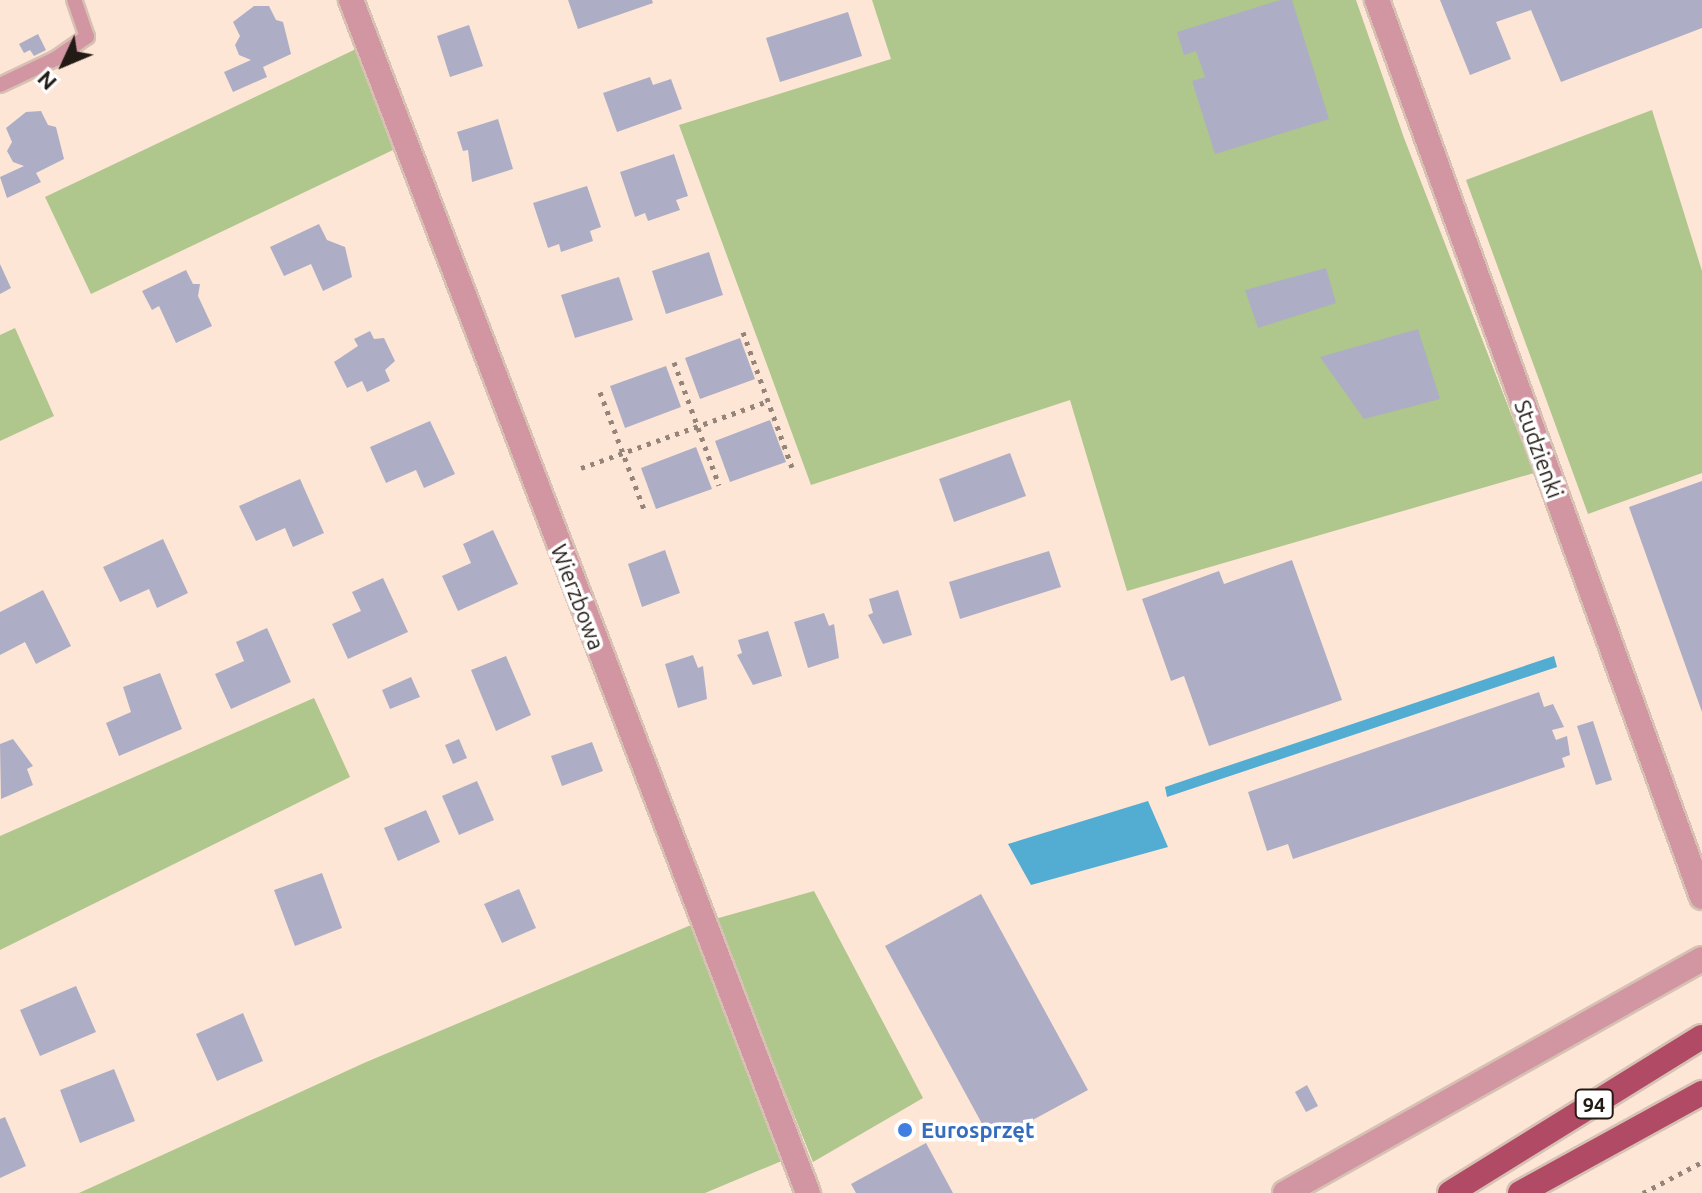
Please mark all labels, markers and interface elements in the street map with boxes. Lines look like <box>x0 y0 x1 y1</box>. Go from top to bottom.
north arrow <box>24 24 104 104</box>
text: N <box>32 66 61 96</box>
street label: Studzienki <box>1509 396 1569 502</box>
street label: Wierzbowa <box>546 541 610 653</box>
road number: 94 <box>1574 1088 1614 1120</box>
place label: Eurosprzęt <box>921 1117 1034 1143</box>
marker: Eurosprzęt <box>896 1121 914 1139</box>

